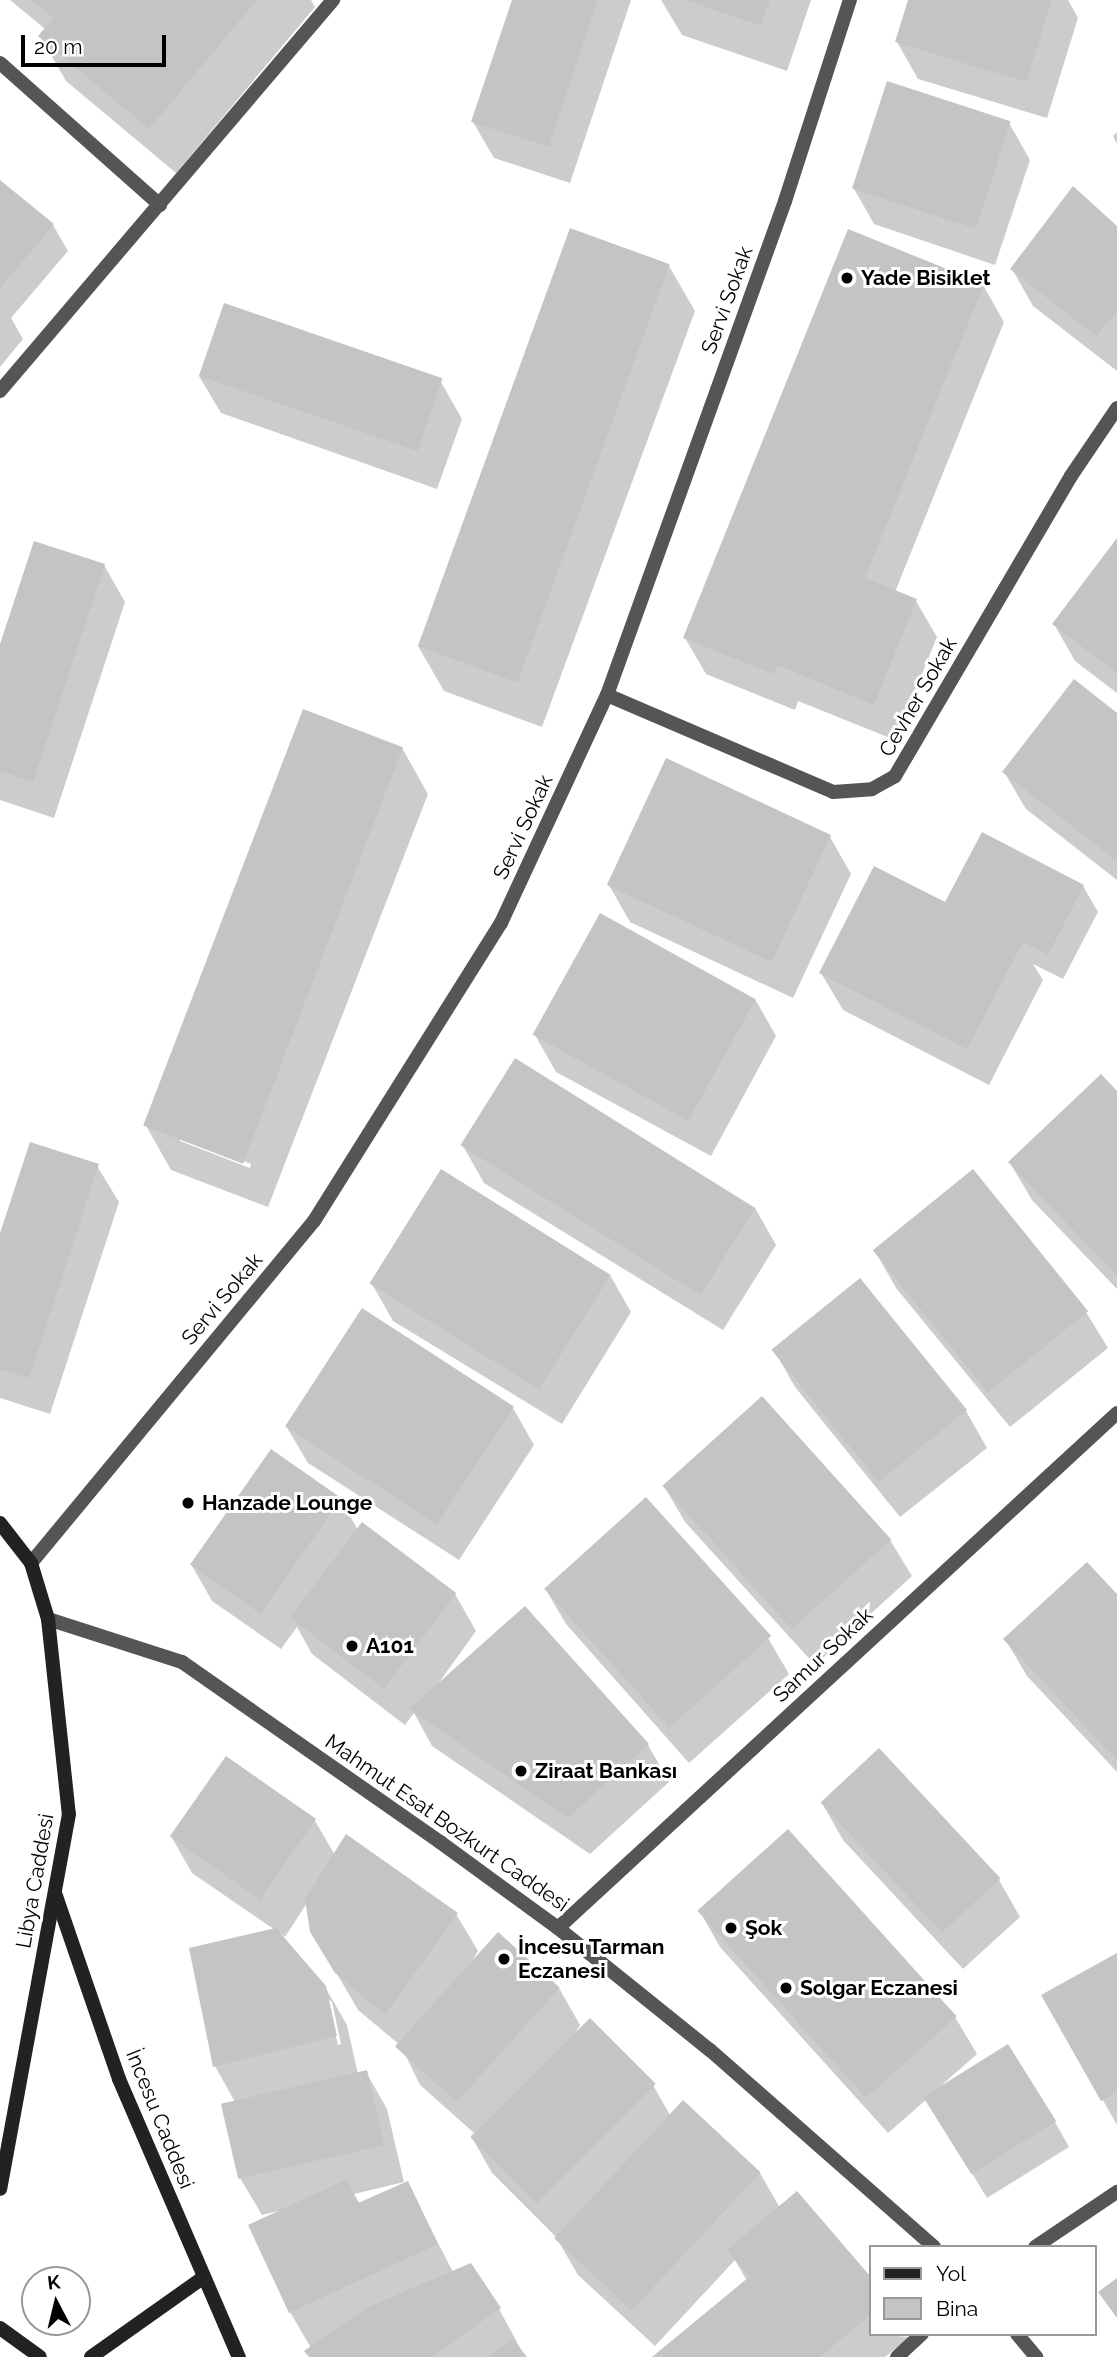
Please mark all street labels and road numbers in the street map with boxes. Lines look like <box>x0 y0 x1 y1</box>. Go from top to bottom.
street label: Servi Sokak <box>696 243 758 357</box>
street label: Cevher Sokak <box>874 633 962 761</box>
street label: Servi Sokak <box>488 771 558 883</box>
street label: Servi Sokak <box>176 1248 268 1350</box>
street label: Samur Sokak <box>768 1602 878 1708</box>
street label: Mahmut Esat Bozkurt Caddesi <box>320 1729 574 1917</box>
street label: Libya Caddesi <box>11 1812 59 1950</box>
street label: İncesu Caddesi <box>121 2046 199 2192</box>

